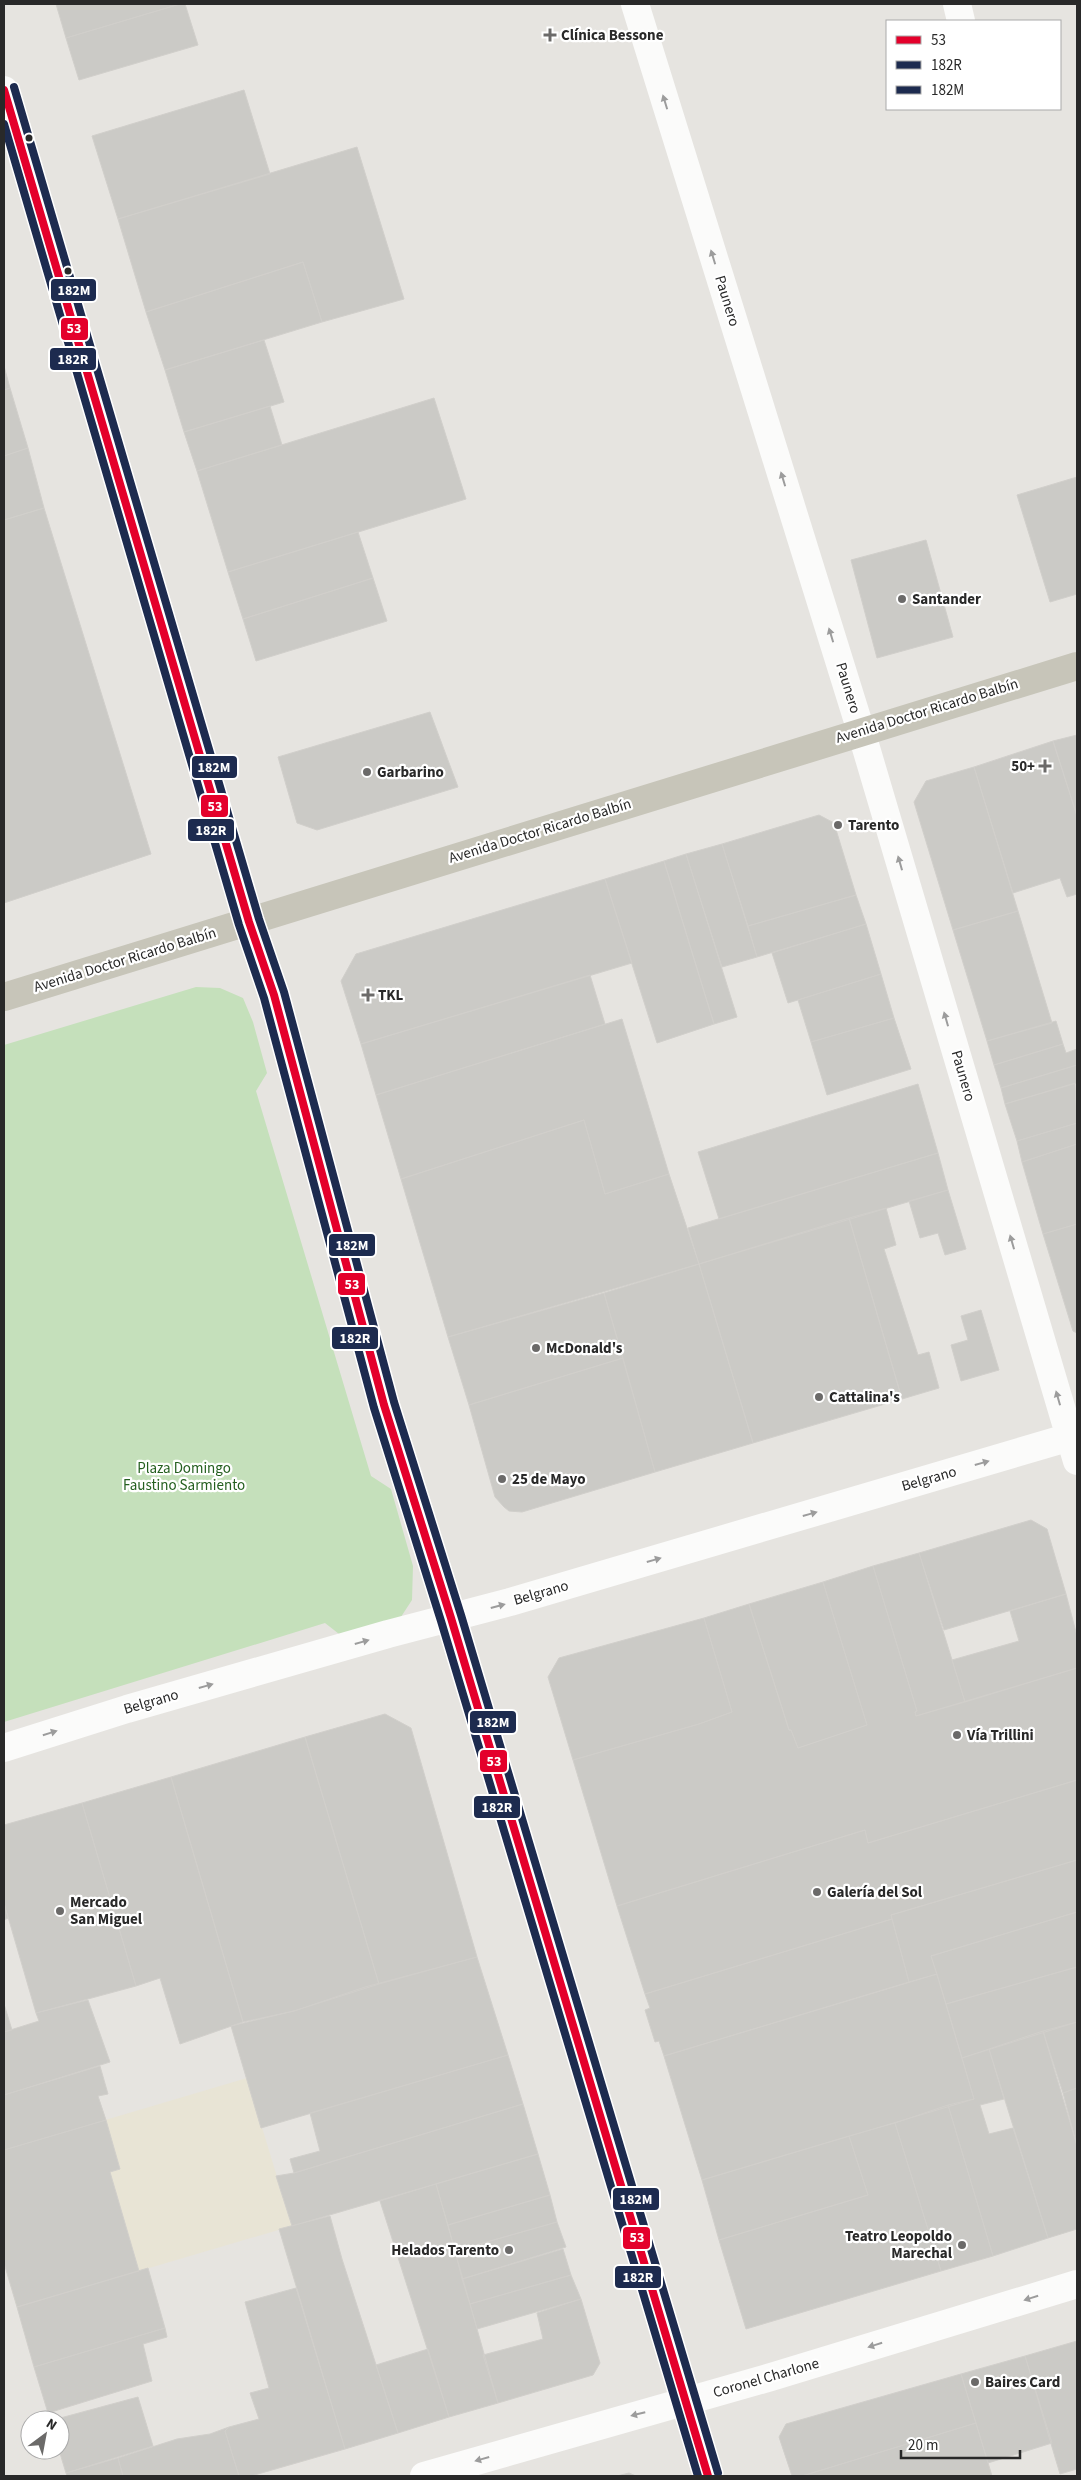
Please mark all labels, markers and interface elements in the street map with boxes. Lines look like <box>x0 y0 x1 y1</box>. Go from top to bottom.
legend <box>886 20 1061 110</box>
place label: Clínica Bessone <box>561 25 664 46</box>
marker: Clínica Bessone <box>543 28 557 42</box>
text: 53 <box>931 30 946 51</box>
text: 182R <box>931 55 962 76</box>
text: 182M <box>931 80 964 101</box>
one-way arrow <box>661 95 669 110</box>
unlabelled marker <box>24 133 34 143</box>
one-way arrow <box>709 250 717 265</box>
unlabelled marker <box>63 266 73 276</box>
street label: Paunero <box>709 273 745 329</box>
line badge: 182M <box>50 278 97 302</box>
text: 182M <box>58 281 90 301</box>
line badge: 53 <box>60 317 89 341</box>
text: 53 <box>67 319 81 339</box>
line badge: 182R <box>49 347 97 371</box>
text: 182R <box>58 350 89 370</box>
one-way arrow <box>778 472 786 487</box>
place label: Santander <box>912 589 981 610</box>
marker: Santander <box>896 593 908 605</box>
one-way arrow <box>827 627 834 642</box>
street label: Paunero <box>830 660 866 716</box>
street label: Avenida Doctor Ricardo Balbín <box>833 673 1021 749</box>
line badge: 182M <box>191 755 238 779</box>
place label: 50+ <box>1011 756 1035 777</box>
text: 182M <box>198 758 230 778</box>
marker: 50+ <box>1039 760 1051 772</box>
place label: Garbarino <box>377 762 444 783</box>
marker: Garbarino <box>361 766 373 778</box>
street label: Avenida Doctor Ricardo Balbín <box>446 793 634 869</box>
line badge: 53 <box>200 794 229 818</box>
text: 53 <box>208 797 222 817</box>
place label: Tarento <box>848 815 899 836</box>
line badge: 182R <box>187 818 235 842</box>
marker: Tarento <box>832 819 844 831</box>
text: 182R <box>196 821 227 841</box>
one-way arrow <box>896 856 904 871</box>
street label: Avenida Doctor Ricardo Balbín <box>31 922 219 998</box>
place label: TKL <box>378 985 404 1006</box>
marker: TKL <box>362 989 374 1001</box>
one-way arrow <box>942 1011 950 1026</box>
street label: Paunero <box>946 1048 980 1104</box>
line badge: 182M <box>328 1233 376 1257</box>
one-way arrow <box>1008 1234 1016 1249</box>
text: 182M <box>336 1236 368 1256</box>
line badge: 53 <box>337 1272 366 1296</box>
text: 53 <box>345 1275 359 1295</box>
line badge: 182R <box>331 1326 379 1350</box>
text: 182R <box>340 1329 371 1349</box>
place label: McDonald's <box>546 1338 623 1359</box>
marker: McDonald's <box>530 1342 542 1354</box>
place label: Cattalina's <box>829 1387 900 1408</box>
one-way arrow <box>1054 1390 1062 1405</box>
marker: Cattalina's <box>813 1391 825 1403</box>
park label: Plaza Domingo Faustino Sarmiento <box>123 1458 245 1496</box>
one-way arrow <box>975 1459 990 1467</box>
street label: Belgrano <box>899 1461 959 1497</box>
place label: 25 de Mayo <box>512 1469 586 1490</box>
marker: 25 de Mayo <box>496 1473 508 1485</box>
one-way arrow <box>802 1510 817 1518</box>
one-way arrow <box>646 1555 661 1563</box>
street label: Belgrano <box>511 1575 571 1611</box>
one-way arrow <box>490 1601 505 1609</box>
one-way arrow <box>355 1637 370 1645</box>
one-way arrow <box>198 1682 213 1690</box>
street label: Belgrano <box>121 1684 181 1720</box>
line badge: 182M <box>469 1710 517 1734</box>
text: 182M <box>477 1713 509 1733</box>
place label: Vía Trillini <box>966 1725 1034 1746</box>
one-way arrow <box>43 1729 58 1736</box>
marker: Vía Trillini <box>951 1729 963 1741</box>
line badge: 53 <box>479 1749 508 1773</box>
text: 53 <box>487 1752 501 1772</box>
line badge: 182R <box>473 1795 521 1819</box>
text: 182R <box>482 1798 513 1818</box>
place label: Galería del Sol <box>827 1882 923 1903</box>
marker: Galería del Sol <box>811 1886 823 1898</box>
place label: Mercado San Miguel <box>70 1892 143 1930</box>
marker: Mercado San Miguel <box>54 1905 66 1917</box>
line badge: 182M <box>612 2187 660 2211</box>
text: 182M <box>620 2190 652 2210</box>
line badge: 53 <box>622 2226 651 2250</box>
place label: Teatro Leopoldo Marechal <box>845 2226 953 2264</box>
text: 53 <box>630 2228 644 2248</box>
marker: Teatro Leopoldo Marechal <box>956 2239 968 2251</box>
place label: Helados Tarento <box>391 2240 499 2261</box>
marker: Helados Tarento <box>503 2244 515 2256</box>
line badge: 182R <box>614 2265 662 2289</box>
text: 182R <box>623 2268 654 2288</box>
one-way arrow <box>1023 2295 1038 2302</box>
one-way arrow <box>868 2342 883 2350</box>
street label: Coronel Charlone <box>710 2353 822 2403</box>
place label: Baires Card <box>985 2372 1060 2393</box>
marker: Baires Card <box>969 2376 981 2388</box>
north arrow <box>20 2410 70 2460</box>
one-way arrow <box>631 2410 646 2418</box>
text: N <box>42 2414 61 2436</box>
scale bar <box>901 2428 1020 2460</box>
text: 20 m <box>908 2435 938 2456</box>
one-way arrow <box>475 2456 490 2464</box>

